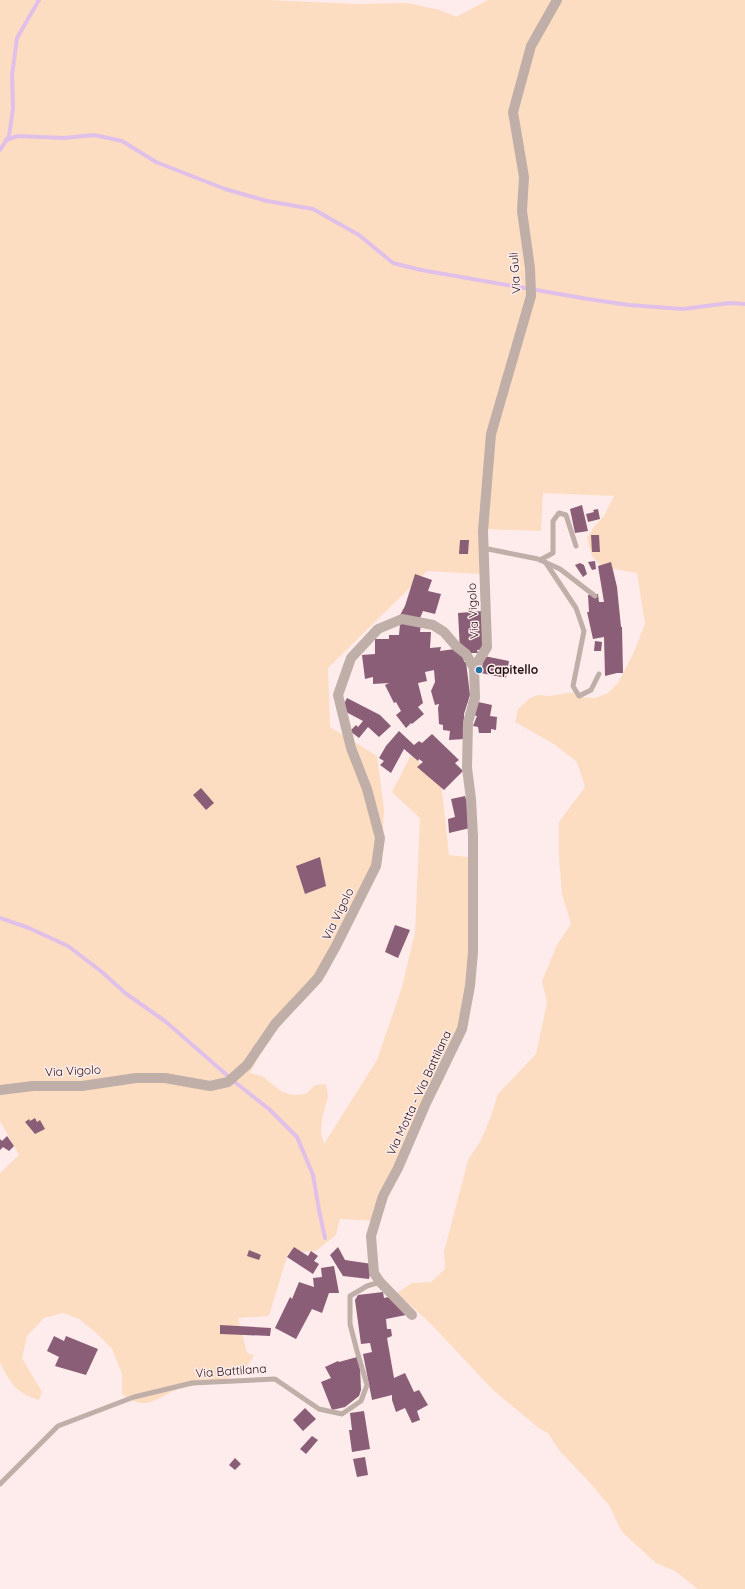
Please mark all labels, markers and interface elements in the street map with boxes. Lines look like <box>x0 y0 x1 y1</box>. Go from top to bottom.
street label: Via Guli <box>506 252 523 294</box>
street label: Via Vigolo <box>464 583 481 639</box>
place label: Capitello <box>487 662 539 677</box>
marker: Capitello <box>474 665 484 675</box>
street label: Via Vigolo <box>319 885 357 942</box>
street label: Via Motta - Via Battilana <box>383 1028 454 1158</box>
street label: Via Vigolo <box>45 1062 101 1079</box>
street label: Via Battilana <box>195 1361 267 1380</box>

